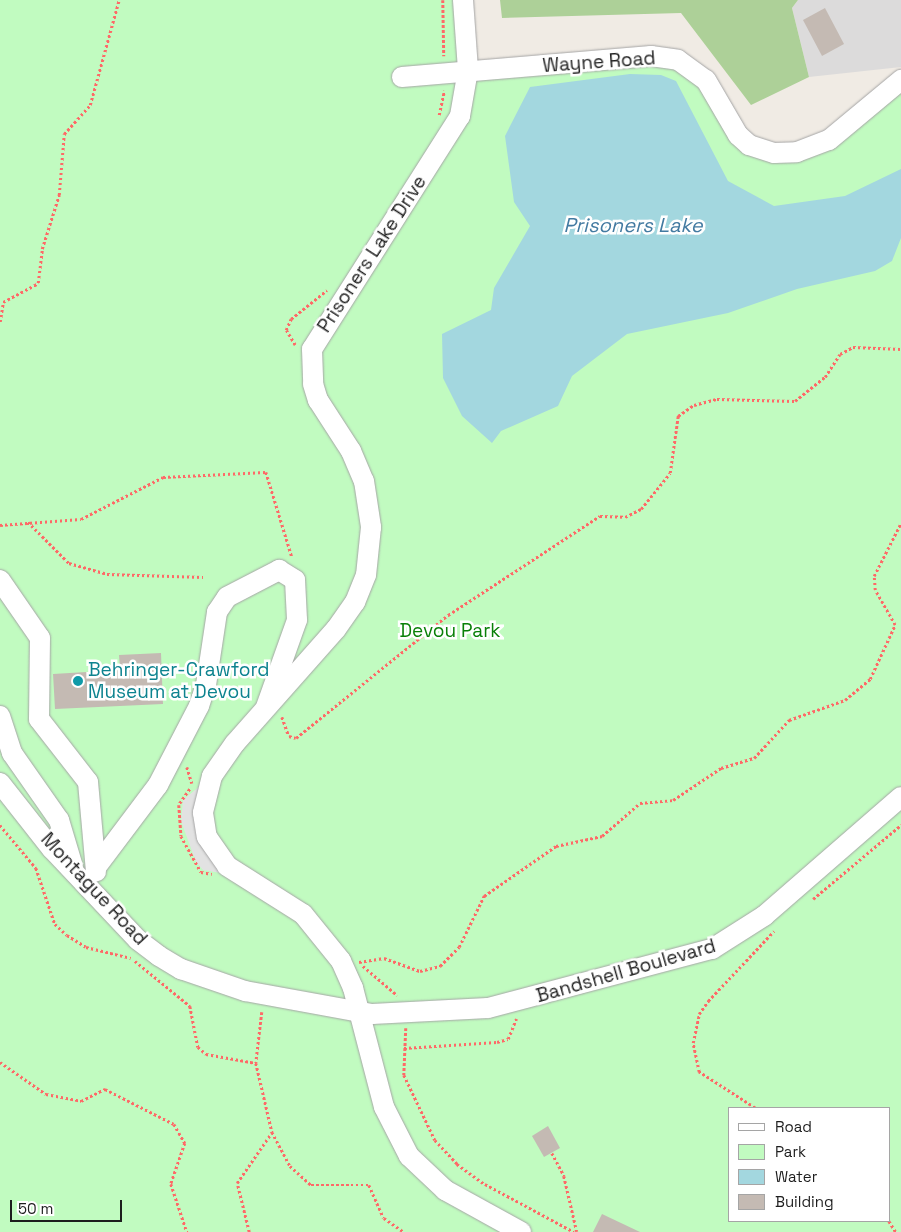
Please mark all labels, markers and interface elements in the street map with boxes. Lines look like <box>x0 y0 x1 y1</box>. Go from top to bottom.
street label: Wayne Road <box>542 47 656 77</box>
street label: Prisoners Lake Drive <box>313 171 431 337</box>
water label: Prisoners Lake <box>564 213 702 237</box>
park label: Devou Park <box>399 620 501 642</box>
place label: Behringer-Crawford Museum at Devou <box>88 659 270 703</box>
marker: Behringer-Crawford Museum at Devou <box>72 675 84 687</box>
street label: Montague Road <box>36 828 152 950</box>
street label: Bandshell Boulevard <box>534 934 718 1008</box>
legend <box>728 1107 891 1222</box>
text: Road <box>775 1117 812 1136</box>
text: Park <box>775 1142 806 1161</box>
text: Water <box>775 1167 817 1186</box>
scale bar <box>12 1190 125 1222</box>
text: Building <box>775 1192 834 1211</box>
text: 50 m <box>18 1199 53 1218</box>

